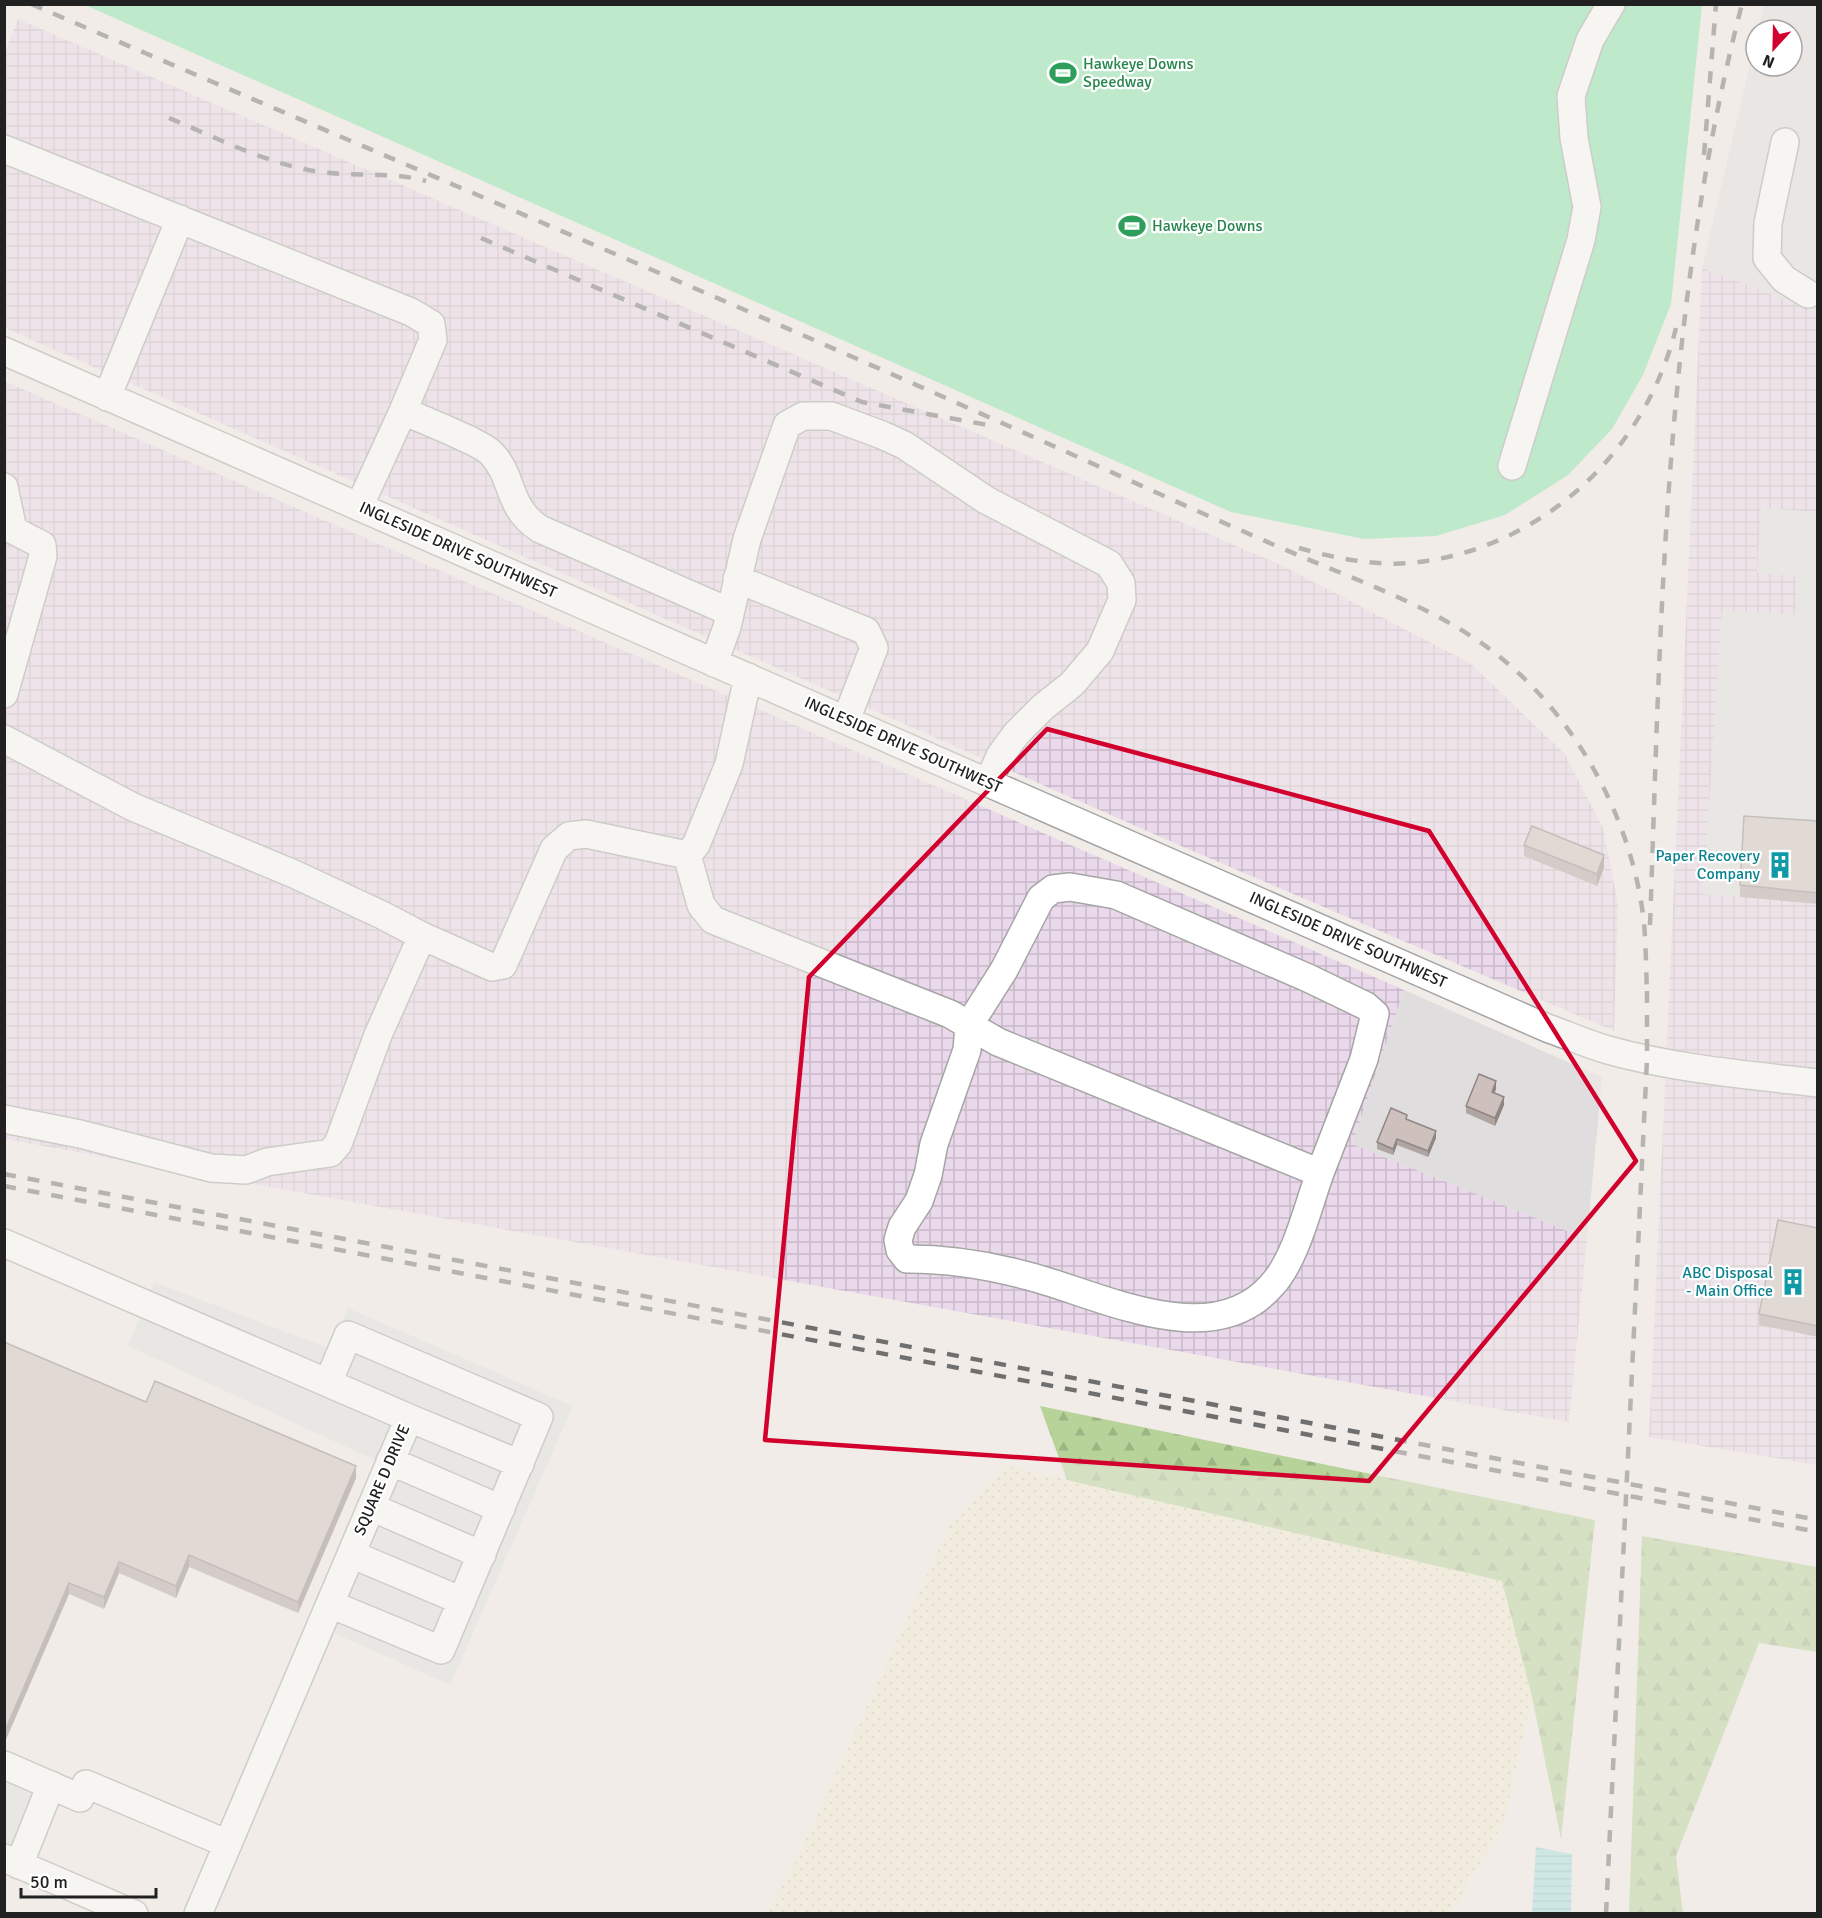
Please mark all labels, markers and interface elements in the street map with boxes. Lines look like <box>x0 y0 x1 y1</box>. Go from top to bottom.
north arrow <box>1744 18 1804 78</box>
text: N <box>1760 50 1778 72</box>
place label: Hawkeye Downs Speedway <box>1083 54 1193 92</box>
sports icon: Hawkeye Downs Speedway <box>1048 58 1078 88</box>
sports icon: Hawkeye Downs <box>1117 211 1147 241</box>
place label: Hawkeye Downs <box>1152 216 1262 236</box>
street label: INGLESIDE DRIVE SOUTHWEST <box>356 497 560 603</box>
street label: INGLESIDE DRIVE SOUTHWEST <box>801 692 1005 798</box>
place label: Paper Recovery Company <box>1655 846 1761 884</box>
building icon: Paper Recovery Company <box>1765 850 1795 880</box>
street label: INGLESIDE DRIVE SOUTHWEST <box>1246 887 1450 993</box>
place label: ABC Disposal - Main Office <box>1682 1263 1773 1301</box>
building icon: ABC Disposal - Main Office <box>1778 1267 1808 1297</box>
street label: SQUARE D DRIVE <box>350 1422 414 1538</box>
scale bar <box>21 1861 156 1899</box>
text: 50 m <box>30 1871 68 1893</box>

